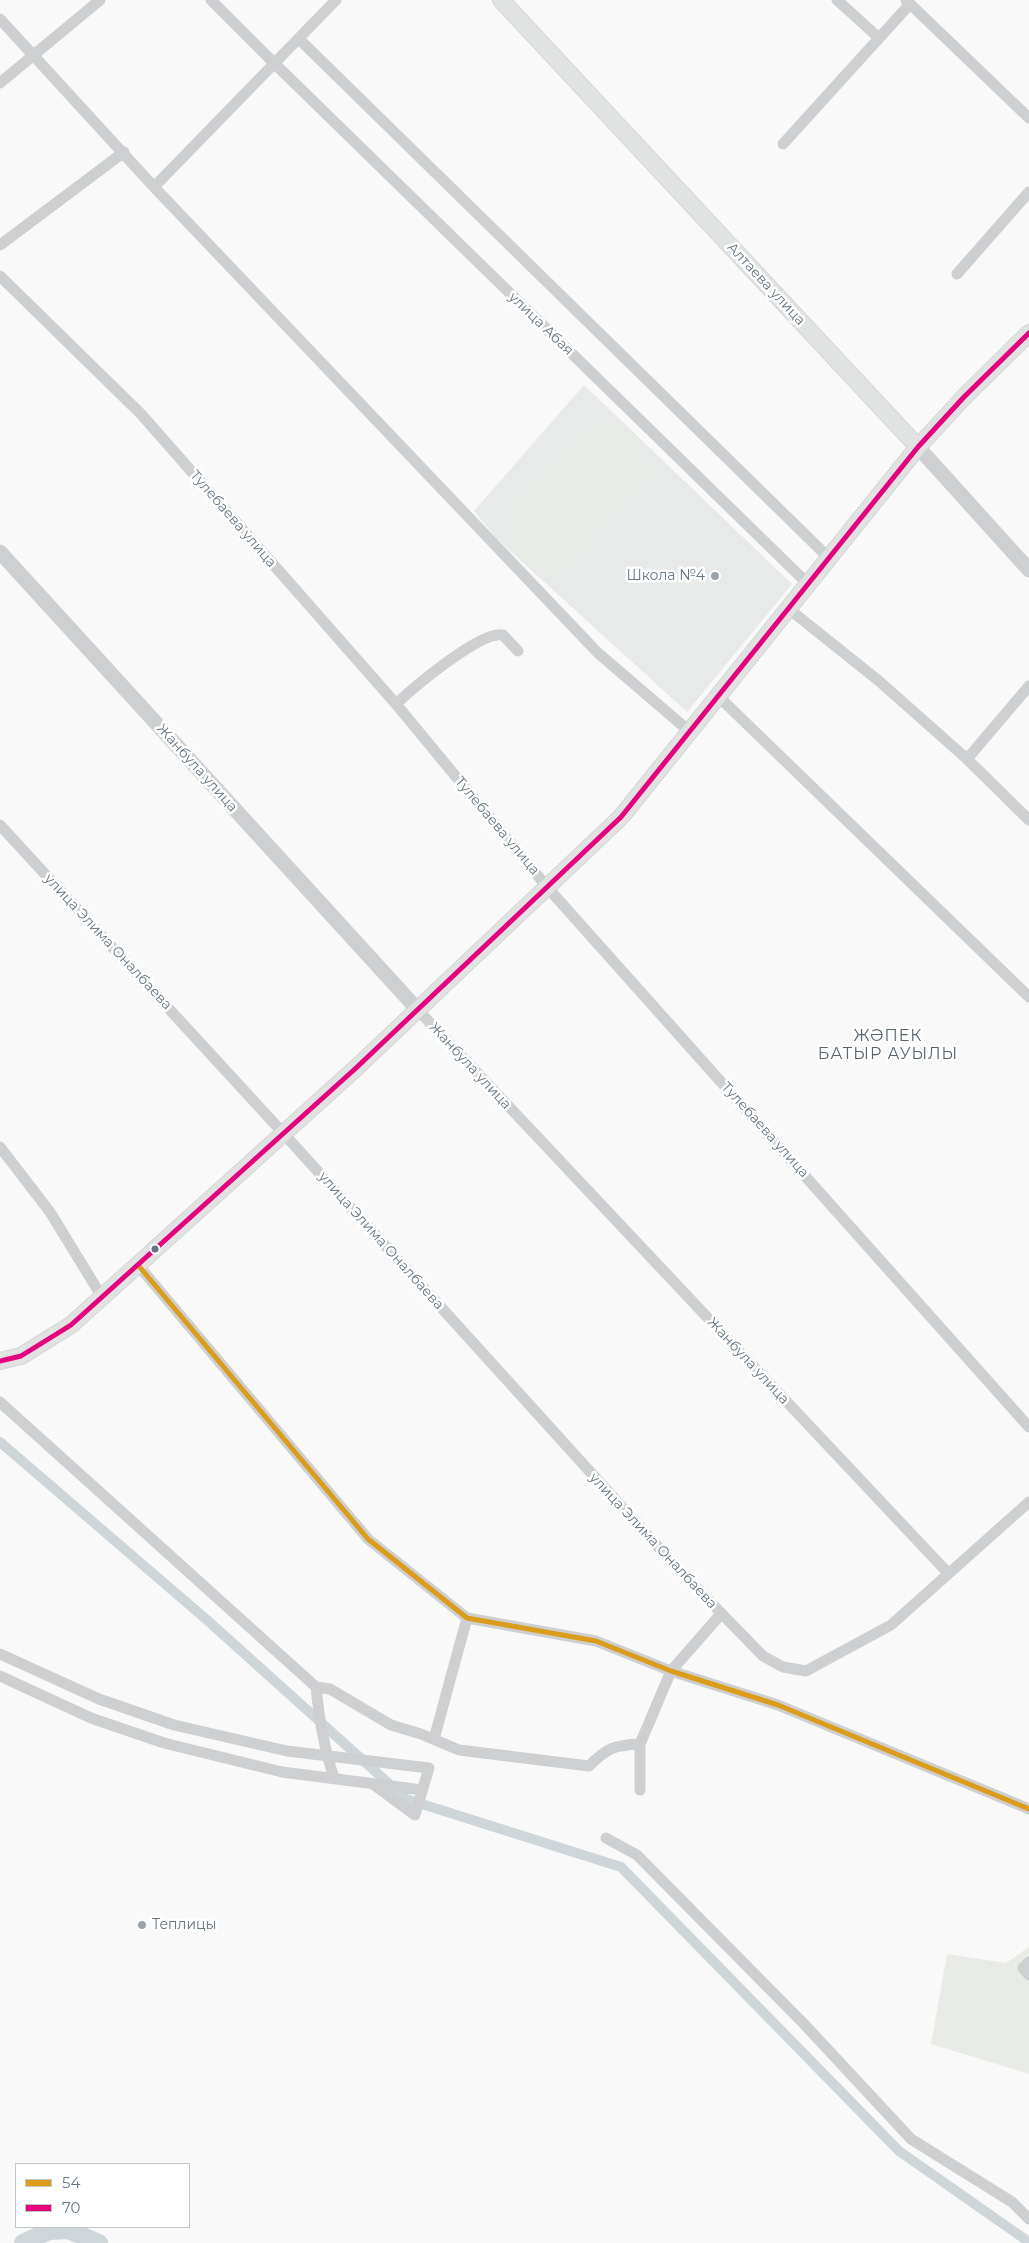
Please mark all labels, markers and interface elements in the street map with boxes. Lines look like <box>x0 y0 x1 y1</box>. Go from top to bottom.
street label: Алтаева улица <box>723 239 809 329</box>
street label: улица Абая <box>505 289 577 359</box>
street label: Тулебаева улица <box>186 467 280 571</box>
place label: Школа №4 <box>626 568 705 584</box>
marker: Школа №4 <box>709 570 721 582</box>
street label: Жанбула улица <box>153 721 241 815</box>
street label: Тулебаева улица <box>451 774 543 878</box>
street label: улица Элима Оналбаева <box>41 871 175 1013</box>
street label: Жанбула улица <box>426 1019 514 1113</box>
district label: ЖӘПЕК БАТЫР АУЫЛЫ <box>816 1026 960 1064</box>
street label: Тулебаева улица <box>718 1079 812 1181</box>
street label: улица Элима Оналбаева <box>315 1169 447 1313</box>
unlabelled marker <box>150 1244 160 1254</box>
street label: Жанбула улица <box>704 1314 792 1408</box>
street label: улица Элима Оналбаева <box>586 1470 720 1612</box>
place label: Теплицы <box>152 1917 217 1933</box>
marker: Теплицы <box>136 1919 148 1931</box>
legend <box>15 2163 190 2228</box>
text: 54 <box>62 2173 80 2192</box>
text: 70 <box>62 2198 80 2217</box>

